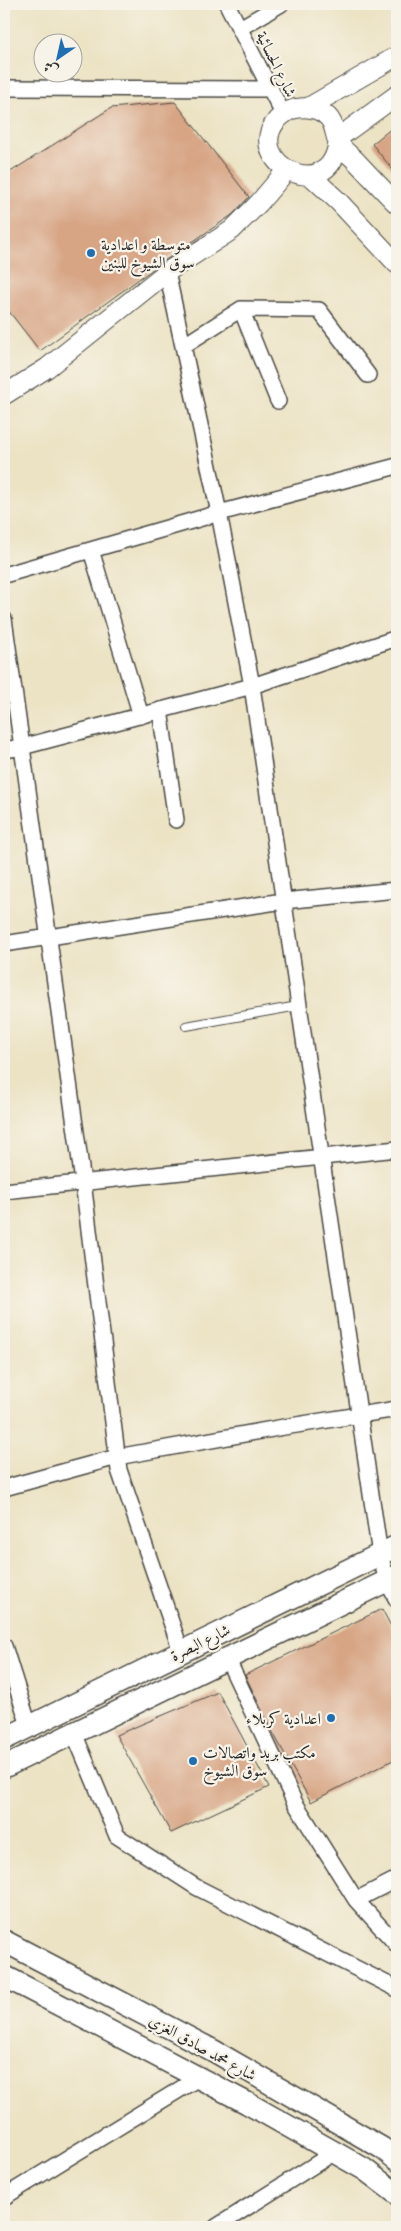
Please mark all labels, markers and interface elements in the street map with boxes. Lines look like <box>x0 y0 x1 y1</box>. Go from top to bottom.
street label: شارع الحسائية <box>249 28 301 102</box>
north arrow <box>32 32 82 82</box>
text: ش <box>40 57 62 79</box>
place label: متوسطة و اعدادية سوق الشيوخ للبنين <box>101 235 195 277</box>
marker: متوسطة و اعدادية سوق الشيوخ للبنين <box>85 247 97 259</box>
street label: شارع البصرة <box>167 1620 235 1669</box>
place label: اعدادية كربلاء <box>246 1709 321 1729</box>
marker: اعدادية كربلاء <box>325 1712 337 1724</box>
place label: مكتب بريد واتصالات سوق الشيوخ <box>203 1743 316 1785</box>
marker: مكتب بريد واتصالات سوق الشيوخ <box>187 1755 199 1767</box>
street label: شارع محمد صادق الغزي <box>144 2010 260 2088</box>

